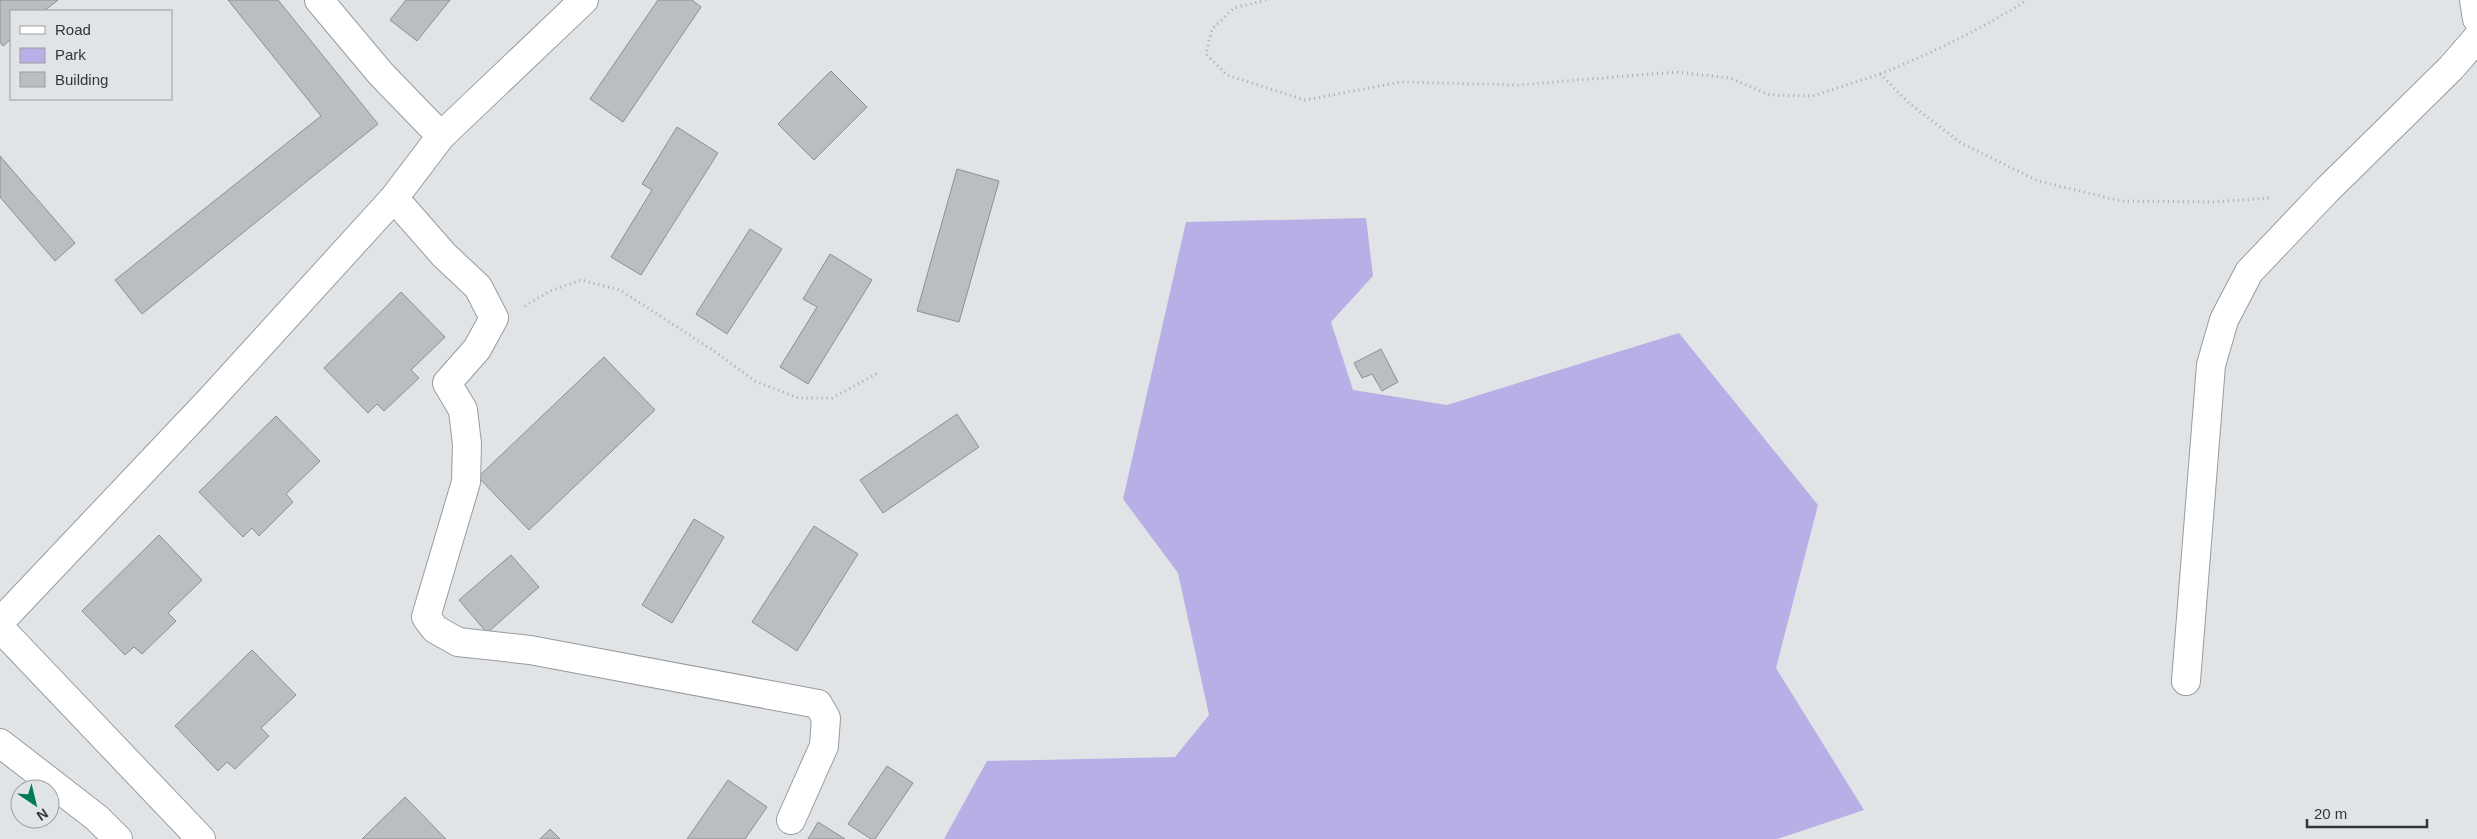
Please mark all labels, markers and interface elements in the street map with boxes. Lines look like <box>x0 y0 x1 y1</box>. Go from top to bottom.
legend <box>10 10 172 100</box>
text: Road <box>55 21 91 38</box>
text: Park <box>55 46 86 63</box>
text: Building <box>55 71 108 88</box>
north arrow <box>10 779 60 829</box>
scale bar <box>2307 796 2427 828</box>
text: N <box>34 805 51 824</box>
text: 20 m <box>2314 805 2347 822</box>

